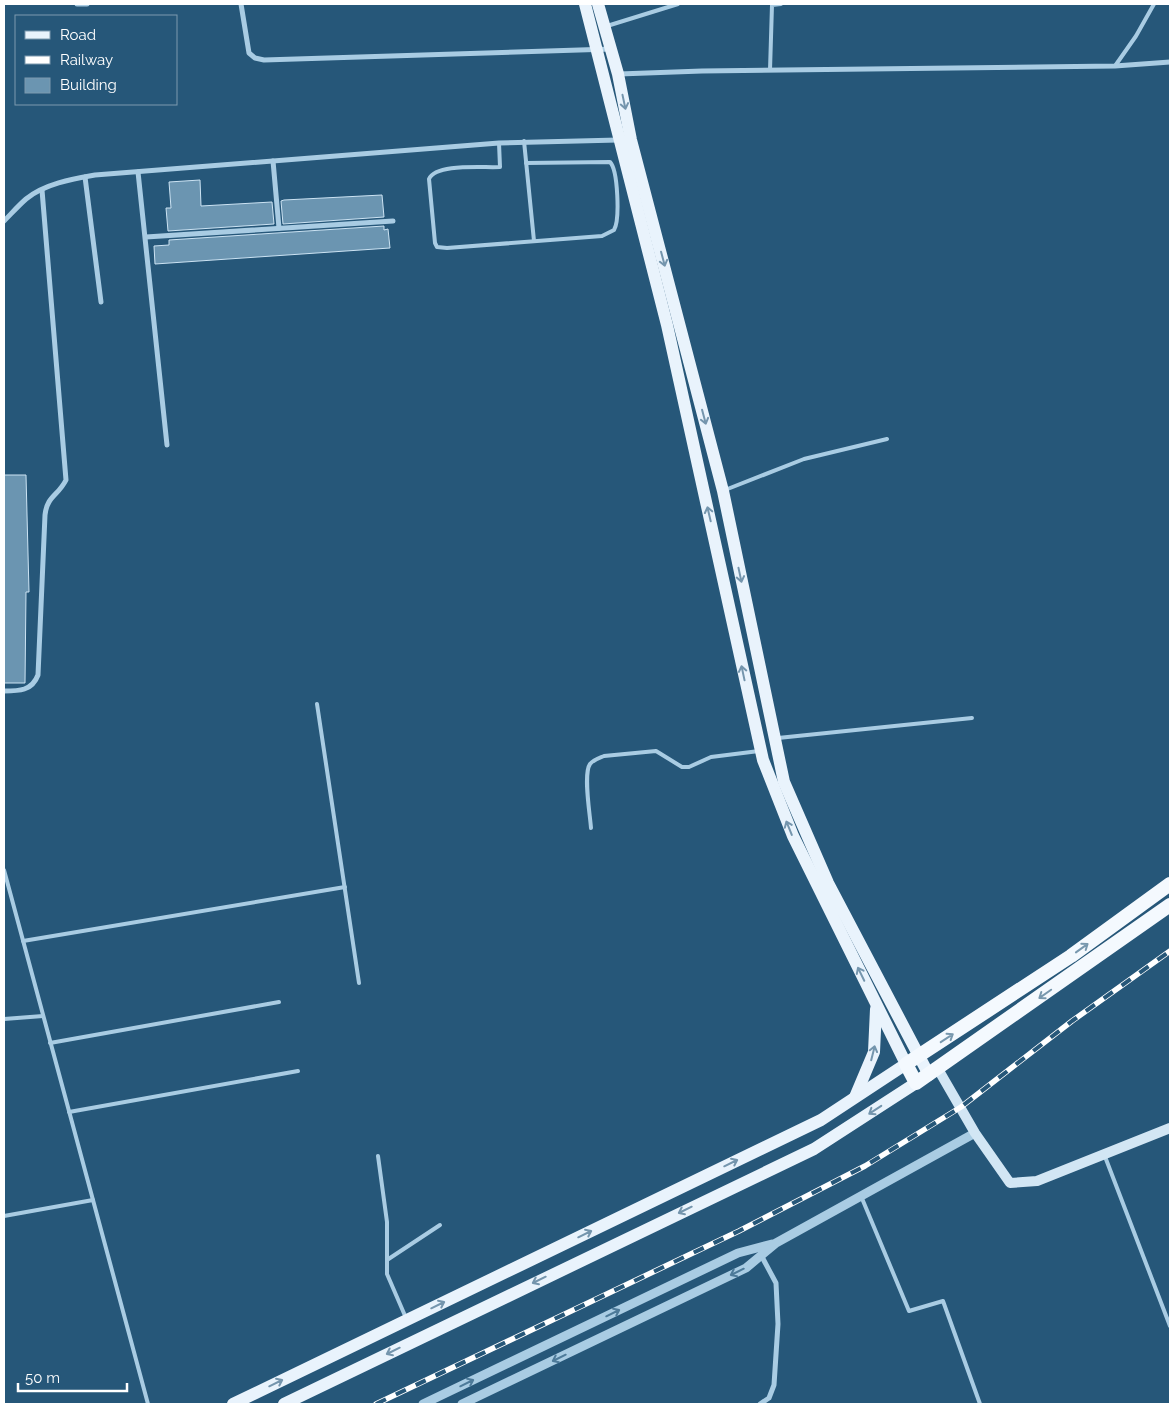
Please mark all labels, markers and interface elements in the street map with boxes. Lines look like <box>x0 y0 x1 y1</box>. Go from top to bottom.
legend <box>15 15 178 105</box>
text: Road <box>60 26 96 44</box>
text: Railway <box>60 51 113 69</box>
text: Building <box>60 76 117 94</box>
one-way arrow <box>619 93 629 109</box>
one-way arrow <box>658 251 668 267</box>
one-way arrow <box>700 408 709 424</box>
one-way arrow <box>704 506 714 522</box>
one-way arrow <box>735 566 745 582</box>
one-way arrow <box>738 665 747 681</box>
one-way arrow <box>784 821 794 836</box>
one-way arrow <box>1075 943 1089 953</box>
one-way arrow <box>856 967 865 982</box>
one-way arrow <box>1038 989 1052 999</box>
one-way arrow <box>939 1033 953 1043</box>
one-way arrow <box>869 1045 878 1061</box>
one-way arrow <box>869 1105 883 1115</box>
one-way arrow <box>723 1158 738 1167</box>
one-way arrow <box>678 1205 693 1215</box>
one-way arrow <box>577 1229 592 1238</box>
one-way arrow <box>730 1268 745 1278</box>
one-way arrow <box>532 1276 547 1286</box>
one-way arrow <box>431 1300 446 1310</box>
one-way arrow <box>605 1307 620 1317</box>
one-way arrow <box>386 1347 401 1357</box>
one-way arrow <box>552 1353 567 1363</box>
scale bar <box>18 1360 126 1392</box>
text: 50 m <box>25 1369 60 1387</box>
one-way arrow <box>269 1378 284 1388</box>
one-way arrow <box>459 1378 474 1387</box>

